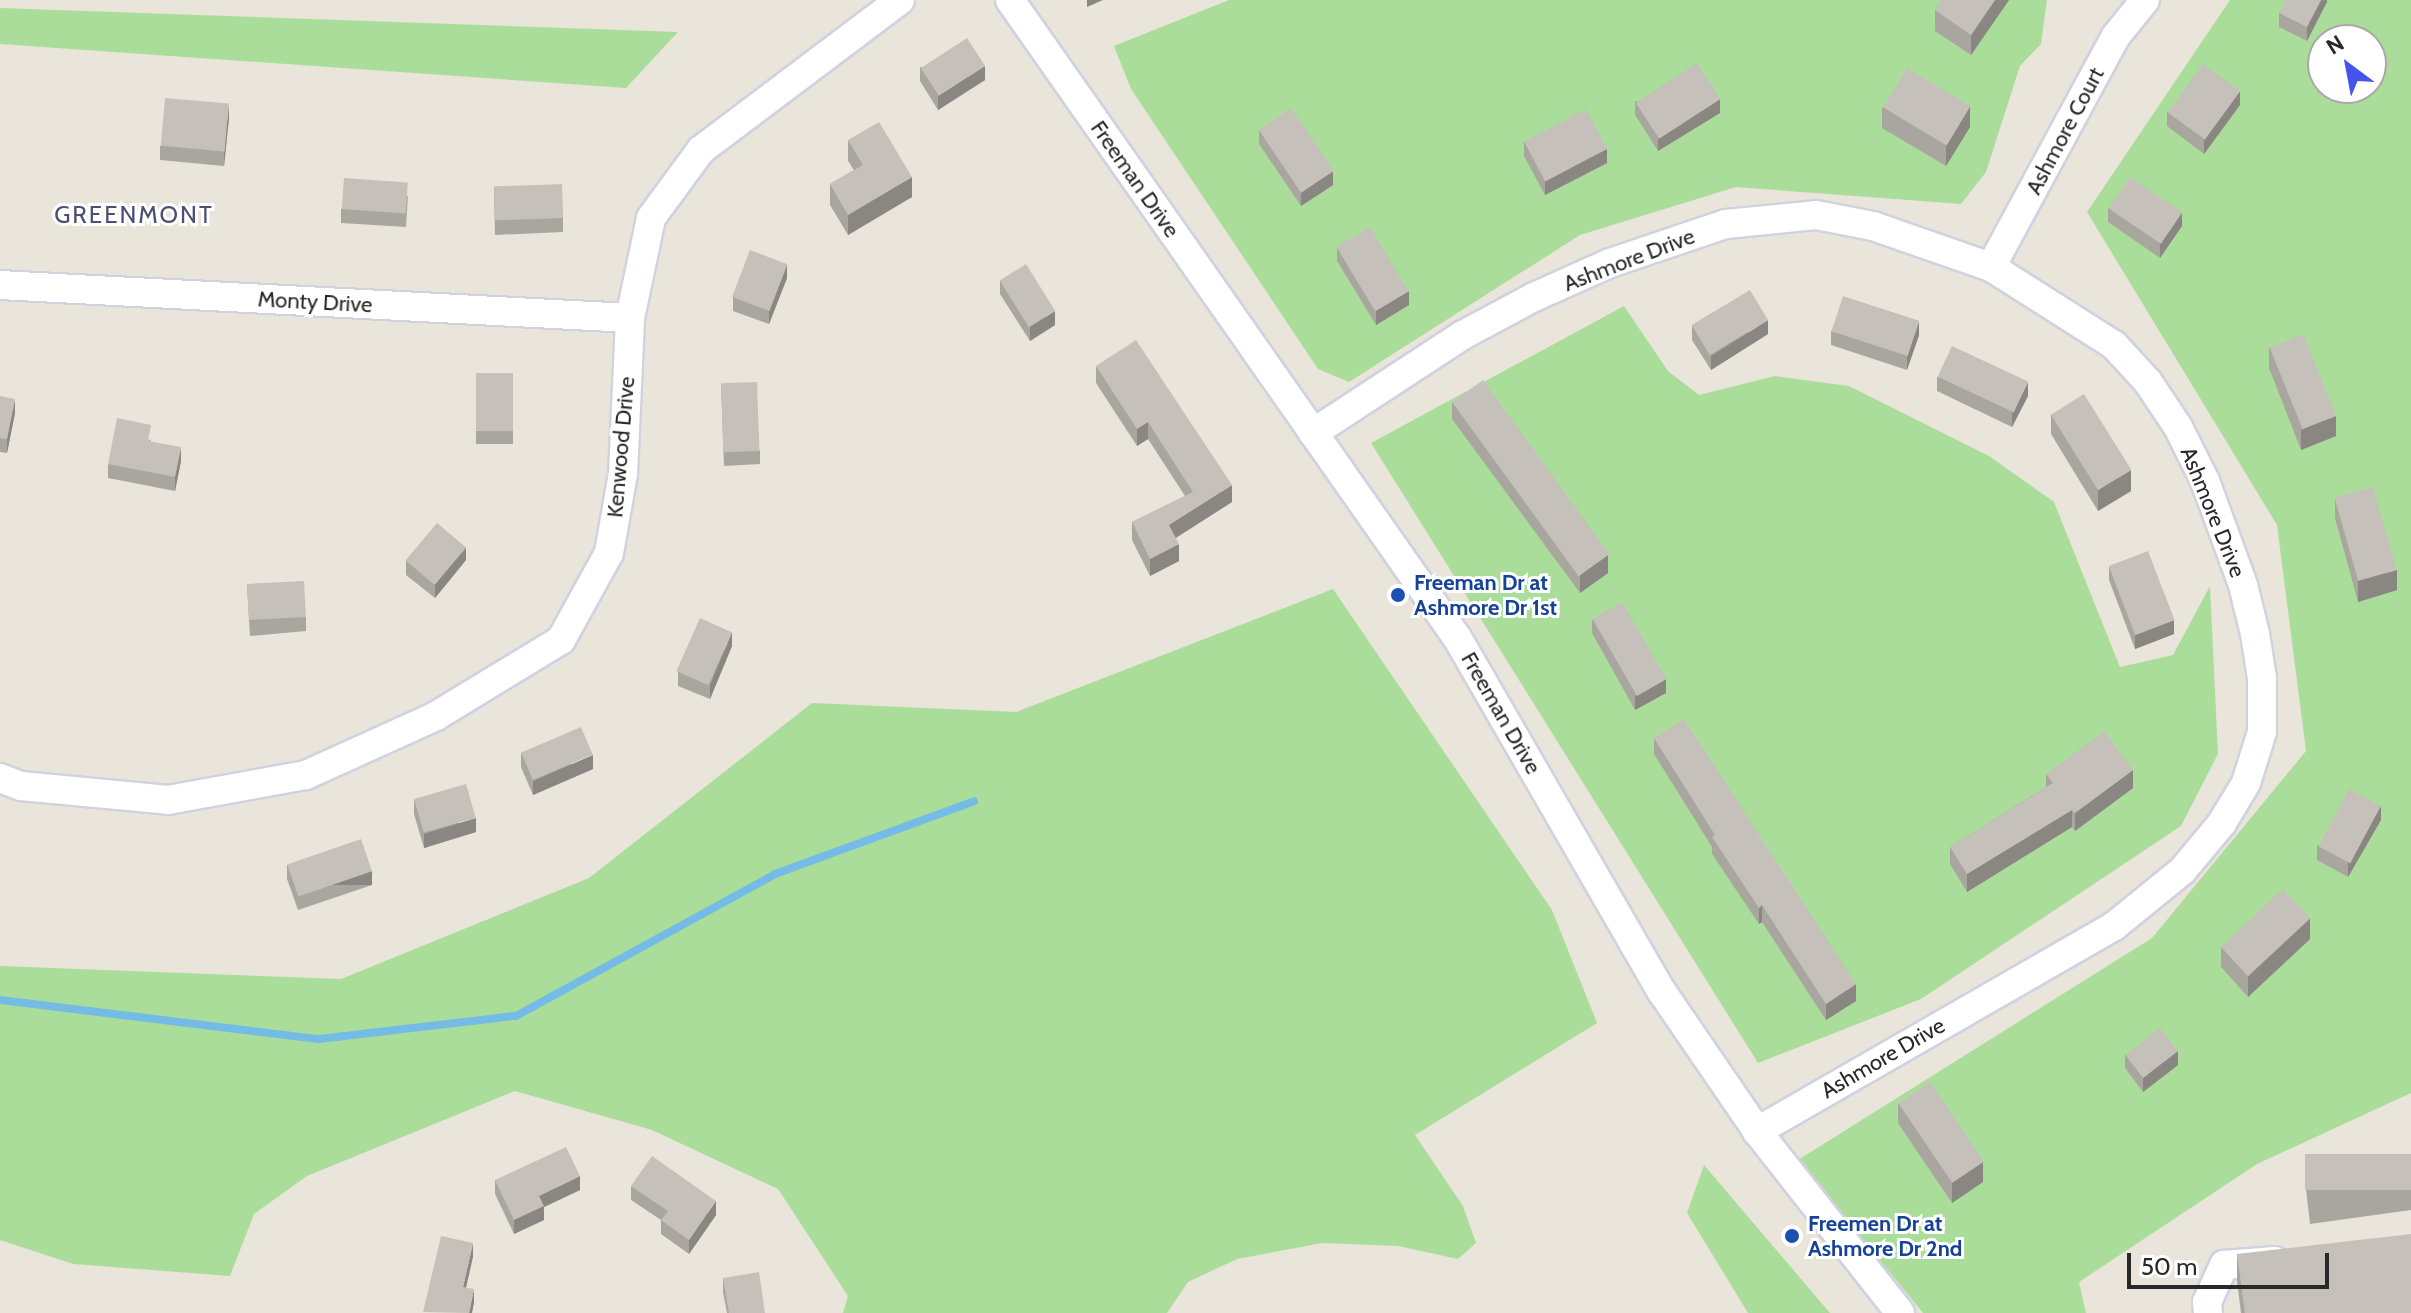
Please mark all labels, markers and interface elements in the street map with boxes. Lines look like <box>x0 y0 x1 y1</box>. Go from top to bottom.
north arrow <box>2307 24 2387 104</box>
text: N <box>2321 29 2349 60</box>
street label: Ashmore Court <box>2020 63 2110 199</box>
street label: Freeman Drive <box>1085 116 1185 242</box>
district label: GREENMONT <box>54 201 214 229</box>
street label: Ashmore Drive <box>1560 223 1698 297</box>
street label: Monty Drive <box>257 286 373 318</box>
street label: Kenwood Drive <box>602 375 640 519</box>
street label: Ashmore Drive <box>2175 443 2251 581</box>
place label: Freeman Dr at Ashmore Dr 1st <box>1414 569 1557 620</box>
marker: Freeman Dr at Ashmore Dr 1st <box>1389 586 1407 604</box>
street label: Freeman Drive <box>1456 647 1546 779</box>
street label: Ashmore Drive <box>1817 1012 1949 1104</box>
place label: Freemen Dr at Ashmore Dr 2nd <box>1808 1210 1962 1262</box>
marker: Freemen Dr at Ashmore Dr 2nd <box>1783 1227 1801 1245</box>
scale bar <box>2131 1237 2333 1287</box>
text: 50 m <box>2141 1252 2197 1281</box>

